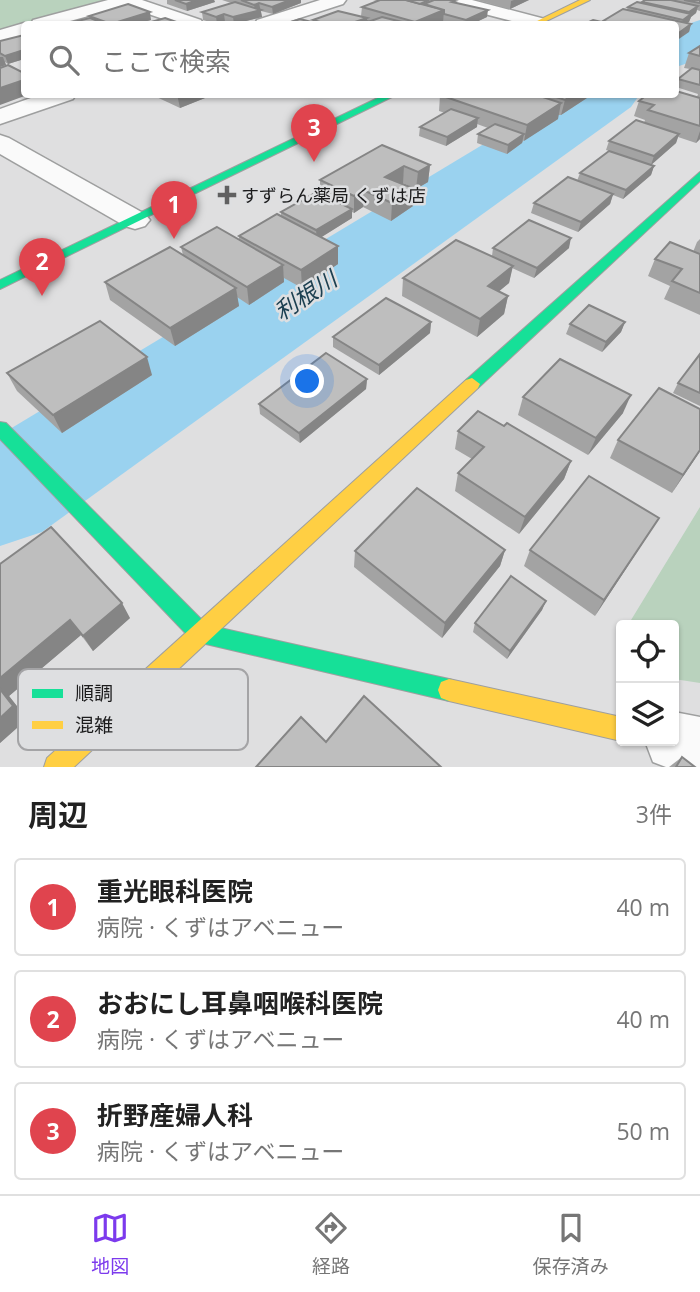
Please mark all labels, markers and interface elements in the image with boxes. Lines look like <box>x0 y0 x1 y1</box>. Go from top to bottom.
search box <box>21 21 679 98</box>
icon: search <box>45 41 83 79</box>
text: ここで検索 <box>101 43 231 79</box>
pin: 3 <box>291 104 337 162</box>
pin: 1 <box>151 181 197 239</box>
place label: すずらん薬局 くずは店 <box>241 183 426 207</box>
marker: すずらん薬局 くずは店 <box>219 187 235 203</box>
pin: 2 <box>19 238 65 296</box>
water label: 利根川 <box>267 261 345 327</box>
your location <box>290 364 324 398</box>
map controls <box>616 620 679 746</box>
button: locate <box>616 620 679 683</box>
legend <box>18 669 248 750</box>
text: 順調 <box>75 680 113 706</box>
button: layers <box>616 683 679 746</box>
text: 混雑 <box>75 712 113 738</box>
text: 周辺 <box>28 794 88 835</box>
text: 3件 <box>636 798 672 830</box>
text: 重光眼科医院 <box>97 873 253 909</box>
text: 1 <box>46 891 60 923</box>
text: 40 m <box>616 891 670 923</box>
text: 病院 · くずはアベニュー <box>97 911 345 943</box>
text: おおにし耳鼻咽喉科医院 <box>97 985 383 1021</box>
text: 2 <box>46 1003 60 1035</box>
text: 40 m <box>616 1003 670 1035</box>
text: 病院 · くずはアベニュー <box>97 1023 345 1055</box>
text: 折野産婦人科 <box>97 1097 253 1133</box>
text: 3 <box>46 1115 60 1147</box>
text: 50 m <box>616 1115 670 1147</box>
text: 病院 · くずはアベニュー <box>97 1135 345 1167</box>
tab: 地図 <box>91 1209 129 1279</box>
tab: 経路 <box>312 1209 350 1279</box>
tab: 保存済み <box>533 1209 609 1279</box>

